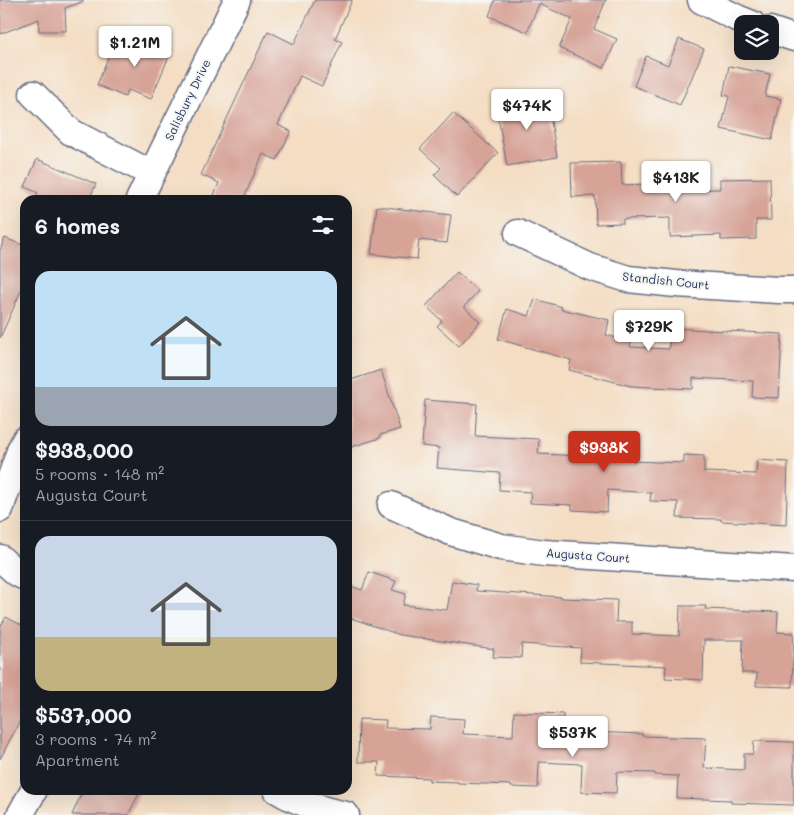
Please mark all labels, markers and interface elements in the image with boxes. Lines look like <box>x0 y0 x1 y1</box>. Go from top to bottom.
map controls <box>734 15 779 60</box>
button: layers <box>734 15 779 60</box>
pin: $1.21M <box>94 26 176 68</box>
text: $1.21M <box>110 31 160 52</box>
street label: Salisbury Drive <box>160 56 214 143</box>
pin: $474K <box>492 88 562 131</box>
text: $474K <box>502 94 552 115</box>
pin: $413K <box>641 160 711 203</box>
text: $413K <box>652 166 700 187</box>
icon: filters <box>309 211 337 239</box>
text: 6 homes <box>35 212 120 239</box>
street label: Standish Court <box>622 267 710 293</box>
icon: home <box>141 303 231 393</box>
pin: $729K <box>614 310 684 352</box>
text: $729K <box>625 315 673 336</box>
pin: $938K <box>569 430 639 473</box>
text: $938,000 <box>35 436 133 463</box>
text: $938K <box>579 436 629 457</box>
text: 5 rooms · 148 m² <box>35 463 164 484</box>
text: Augusta Court <box>35 484 148 505</box>
street label: Augusta Court <box>545 544 631 566</box>
icon: home <box>141 569 231 659</box>
text: $537,000 <box>35 701 132 728</box>
pin: $537K <box>538 716 608 758</box>
text: $537K <box>549 721 597 742</box>
text: 3 rooms · 74 m² <box>35 728 156 749</box>
text: Apartment <box>35 749 120 770</box>

